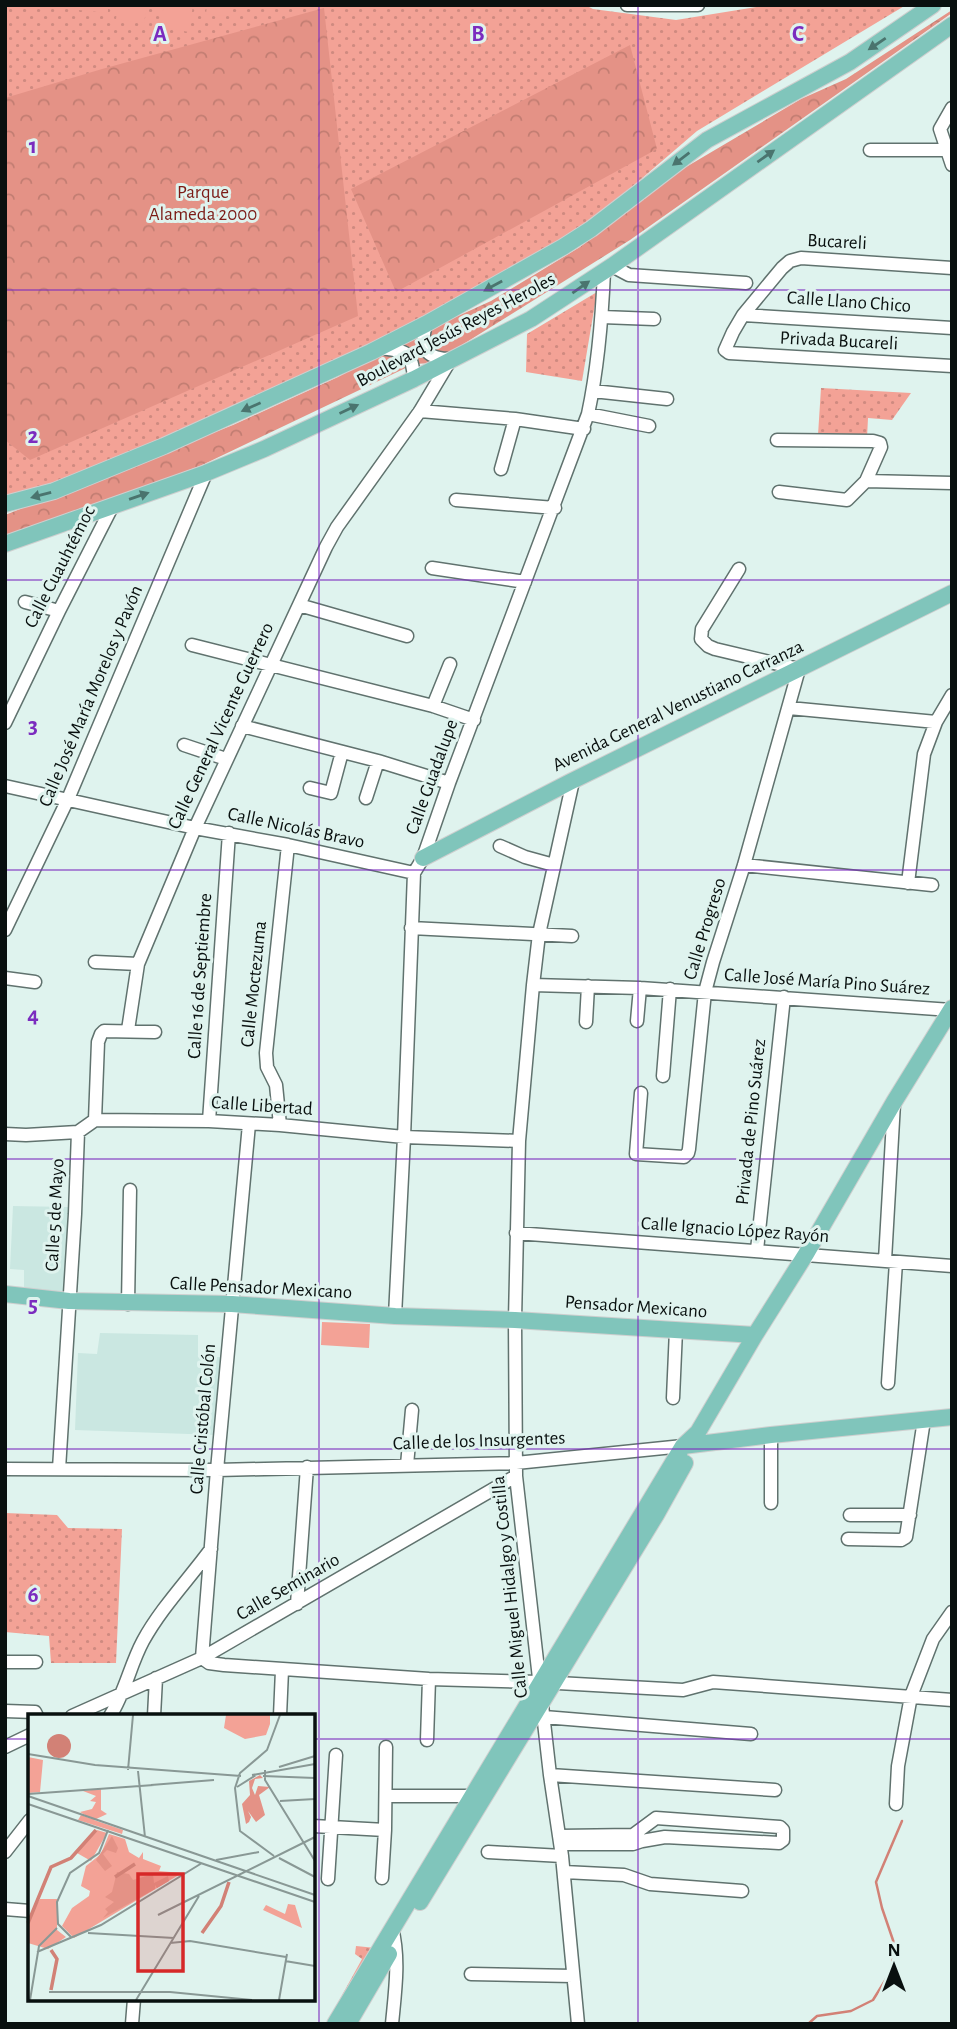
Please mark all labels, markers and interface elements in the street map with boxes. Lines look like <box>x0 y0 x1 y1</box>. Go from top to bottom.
text: A <box>153 23 167 46</box>
text: B <box>471 23 485 46</box>
text: C <box>792 23 804 46</box>
one-way arrow <box>868 37 886 51</box>
text: 1 <box>29 135 37 158</box>
one-way arrow <box>757 149 775 163</box>
one-way arrow <box>672 151 690 165</box>
park label: Parque Alameda 2000 <box>149 183 257 224</box>
street label: Bucareli <box>807 231 867 253</box>
street label: Boulevard Jesús Reyes Heroles <box>354 270 558 390</box>
one-way arrow <box>483 280 503 292</box>
one-way arrow <box>572 280 590 294</box>
street label: Calle Llano Chico <box>786 288 912 316</box>
street label: Privada Bucareli <box>779 328 899 354</box>
one-way arrow <box>241 401 261 413</box>
one-way arrow <box>339 404 359 415</box>
text: 2 <box>28 425 39 448</box>
one-way arrow <box>30 490 52 501</box>
one-way arrow <box>128 490 149 501</box>
street label: Calle Cuauhtémoc <box>21 503 99 631</box>
street label: Calle José María Morelos y Pavón <box>36 583 146 809</box>
street label: Calle General Vicente Guerrero <box>165 620 277 832</box>
street label: Avenida General Venustiano Carranza <box>550 637 807 775</box>
text: 3 <box>28 715 38 738</box>
street label: Calle Guadalupe <box>402 717 462 837</box>
street label: Calle Nicolás Bravo <box>226 804 366 852</box>
street label: Calle Progreso <box>680 876 730 982</box>
street label: Calle 16 de Septiembre <box>185 892 215 1060</box>
street label: Calle Moctezuma <box>238 920 270 1048</box>
street label: Calle José María Pino Suárez <box>723 965 931 999</box>
text: 4 <box>27 1004 39 1027</box>
street label: Privada de Pino Suárez <box>733 1038 769 1206</box>
street label: Calle Libertad <box>211 1093 314 1119</box>
street label: Calle 5 de Mayo <box>43 1158 67 1272</box>
street label: Calle Ignacio López Rayón <box>640 1214 830 1246</box>
street label: Calle Pensador Mexicano <box>169 1274 353 1302</box>
street label: Pensador Mexicano <box>564 1293 708 1321</box>
text: 5 <box>28 1294 38 1317</box>
street label: Calle Cristóbal Colón <box>187 1343 219 1495</box>
street label: Calle de los Insurgentes <box>392 1428 566 1454</box>
street label: Calle Miguel Hidalgo y Costilla <box>489 1475 531 1699</box>
street label: Calle Seminario <box>233 1550 343 1624</box>
text: 6 <box>27 1584 39 1607</box>
inset map <box>28 1714 315 2001</box>
north arrow <box>859 1931 929 2001</box>
text: N <box>887 1941 901 1960</box>

